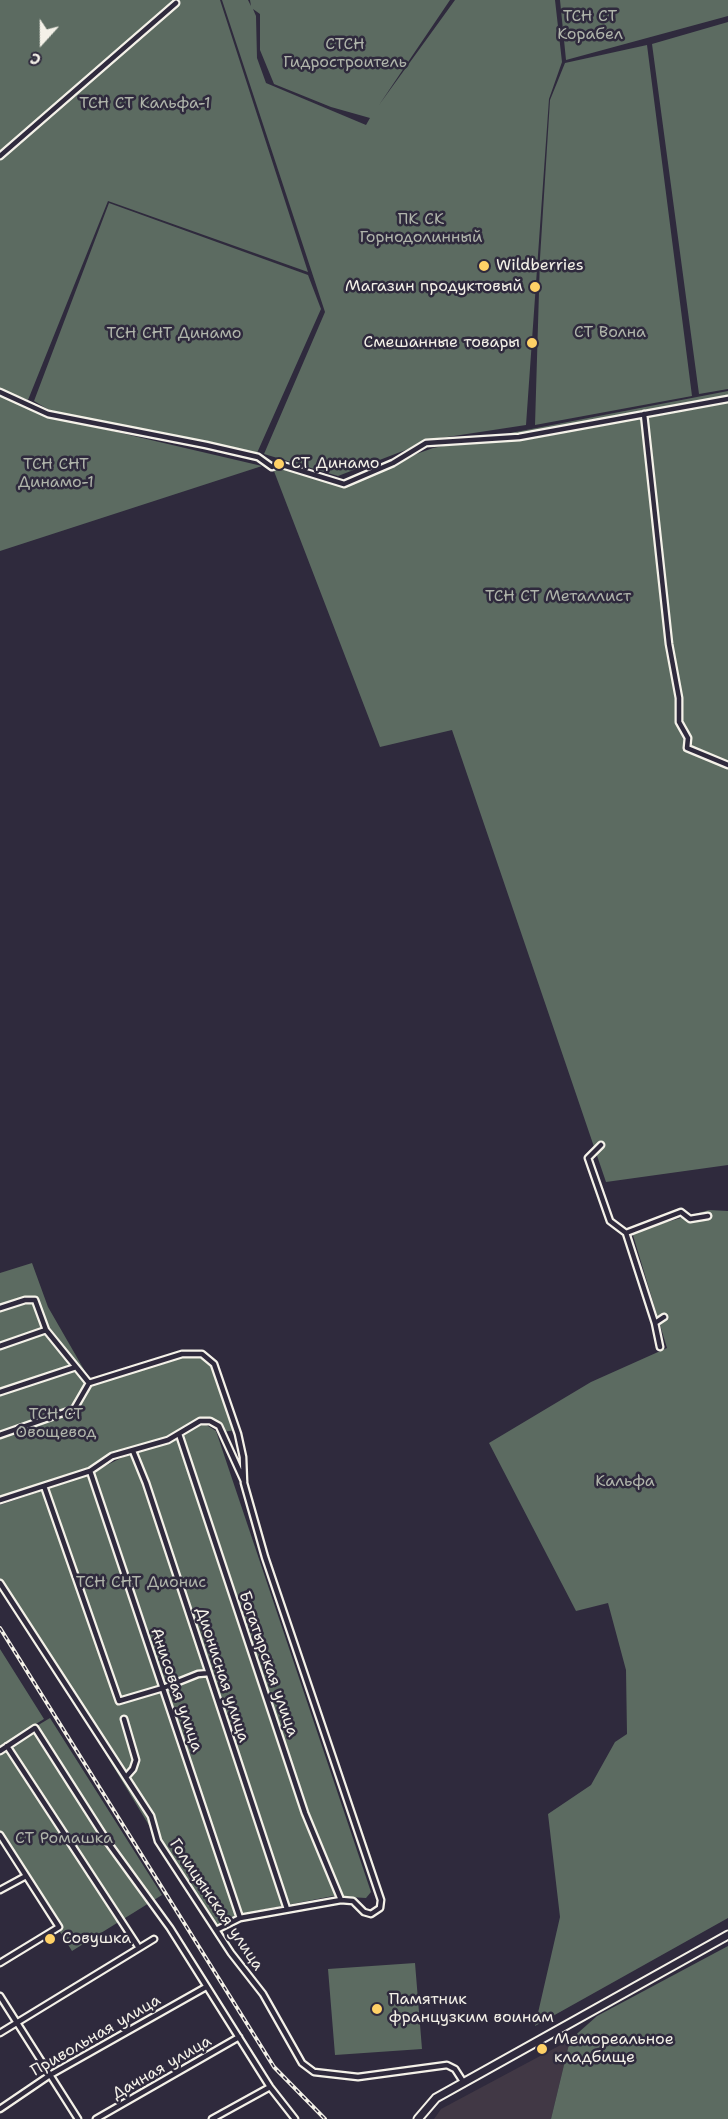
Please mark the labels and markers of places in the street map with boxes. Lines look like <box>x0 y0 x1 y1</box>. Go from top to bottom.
place label: Wildberries <box>496 256 584 276</box>
marker: Wildberries <box>477 259 491 273</box>
place label: Магазин продуктовый <box>345 277 523 297</box>
marker: Магазин продуктовый <box>528 280 542 294</box>
place label: Смешанные товары <box>364 333 520 353</box>
marker: Смешанные товары <box>525 336 539 350</box>
place label: СТ Динамо <box>291 454 379 474</box>
marker: СТ Динамо <box>272 457 286 471</box>
place label: Совушка <box>62 1929 131 1949</box>
marker: Совушка <box>43 1932 57 1946</box>
place label: Памятник французким воинам <box>389 1990 554 2028</box>
marker: Памятник французким воинам <box>370 2002 384 2016</box>
place label: Мемореальное кладбище <box>554 2030 674 2068</box>
marker: Мемореальное кладбище <box>535 2042 549 2056</box>

